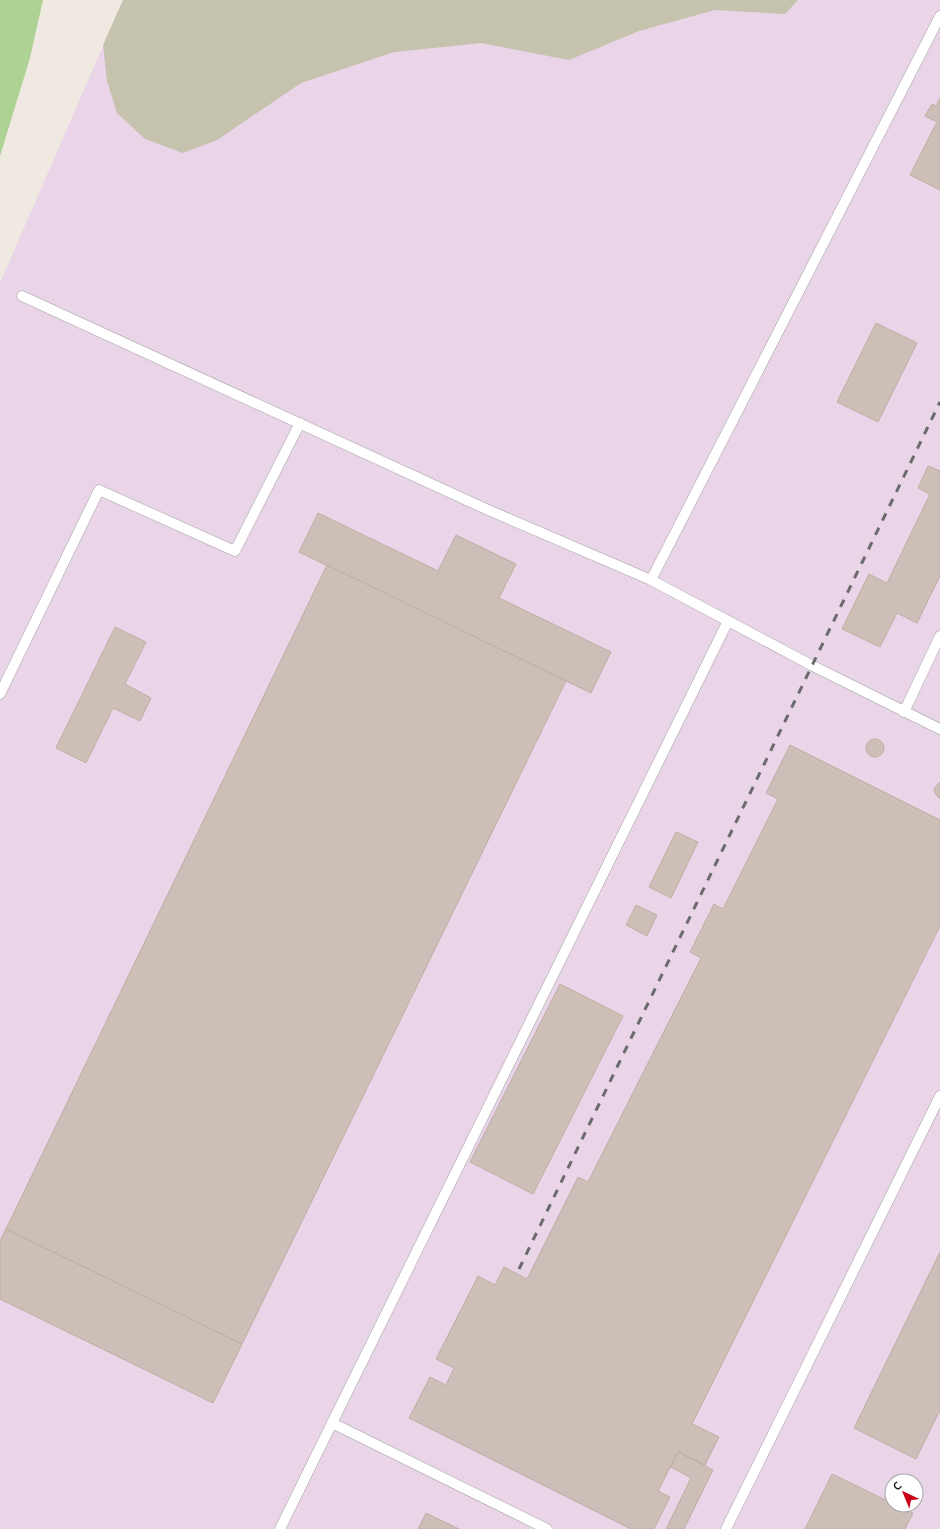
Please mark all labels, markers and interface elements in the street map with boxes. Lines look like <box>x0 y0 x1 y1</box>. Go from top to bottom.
north arrow <box>884 1473 924 1513</box>
text: С <box>890 1479 904 1493</box>

